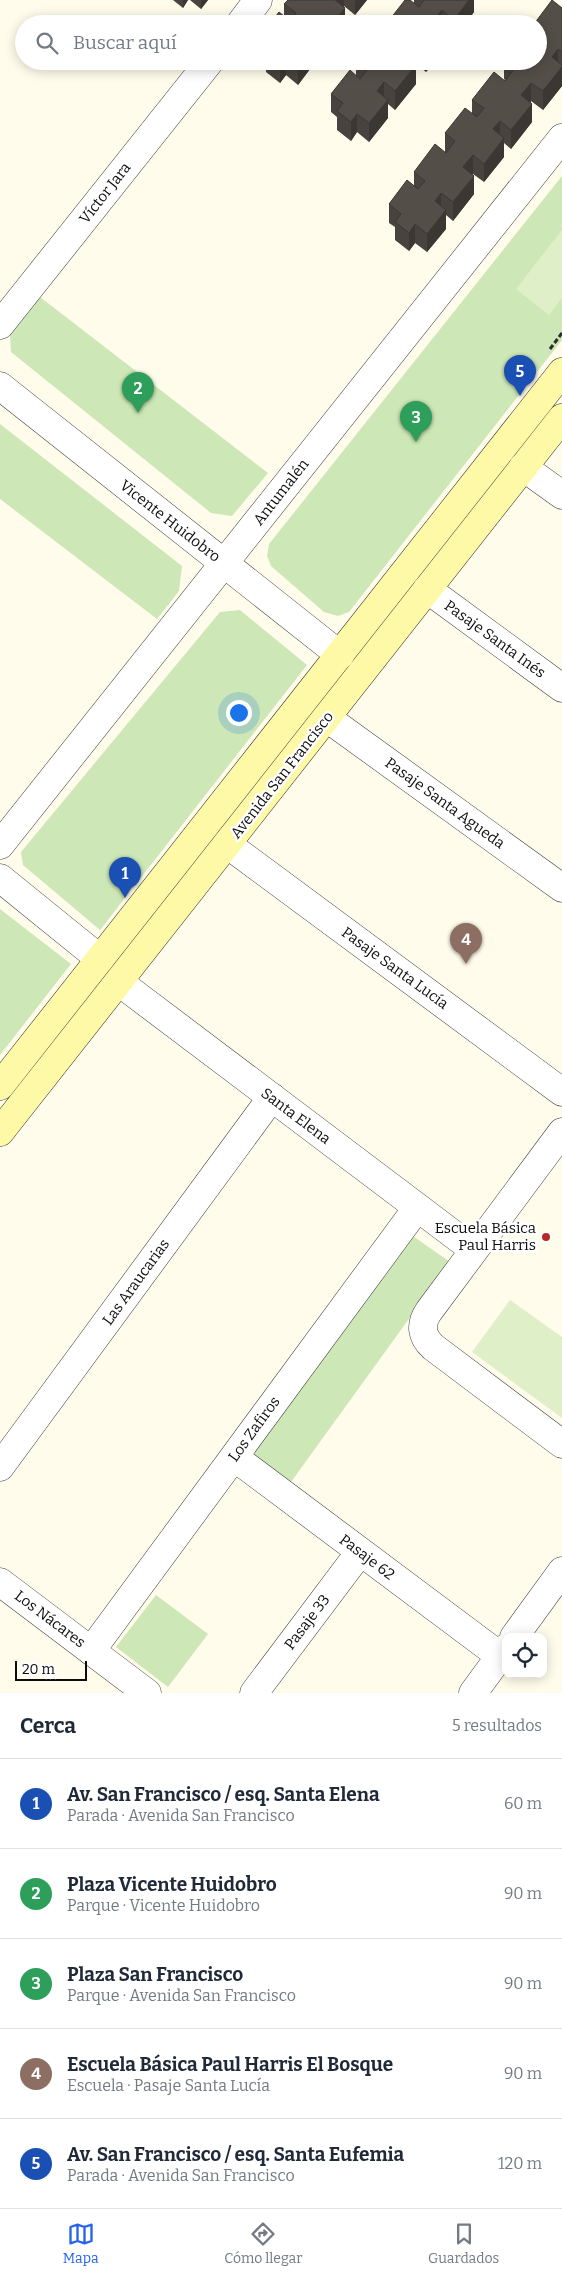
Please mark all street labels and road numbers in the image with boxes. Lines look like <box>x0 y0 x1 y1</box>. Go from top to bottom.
street label: Víctor Jara <box>76 159 134 227</box>
street label: Antumalén <box>250 455 313 529</box>
street label: Vicente Huidobro <box>116 476 224 566</box>
street label: Pasaje Santa Inés <box>441 596 549 682</box>
street label: Avenida San Francisco <box>227 708 337 842</box>
street label: Pasaje Santa Agueda <box>382 754 508 852</box>
street label: Pasaje Santa Lucía <box>338 923 452 1013</box>
street label: Santa Elena <box>258 1084 334 1148</box>
street label: Las Araucarias <box>99 1235 173 1329</box>
street label: Los Zafiros <box>224 1393 284 1465</box>
street label: Pasaje 62 <box>336 1530 398 1584</box>
street label: Los Nácares <box>11 1587 89 1651</box>
street label: Pasaje 33 <box>280 1591 334 1653</box>

